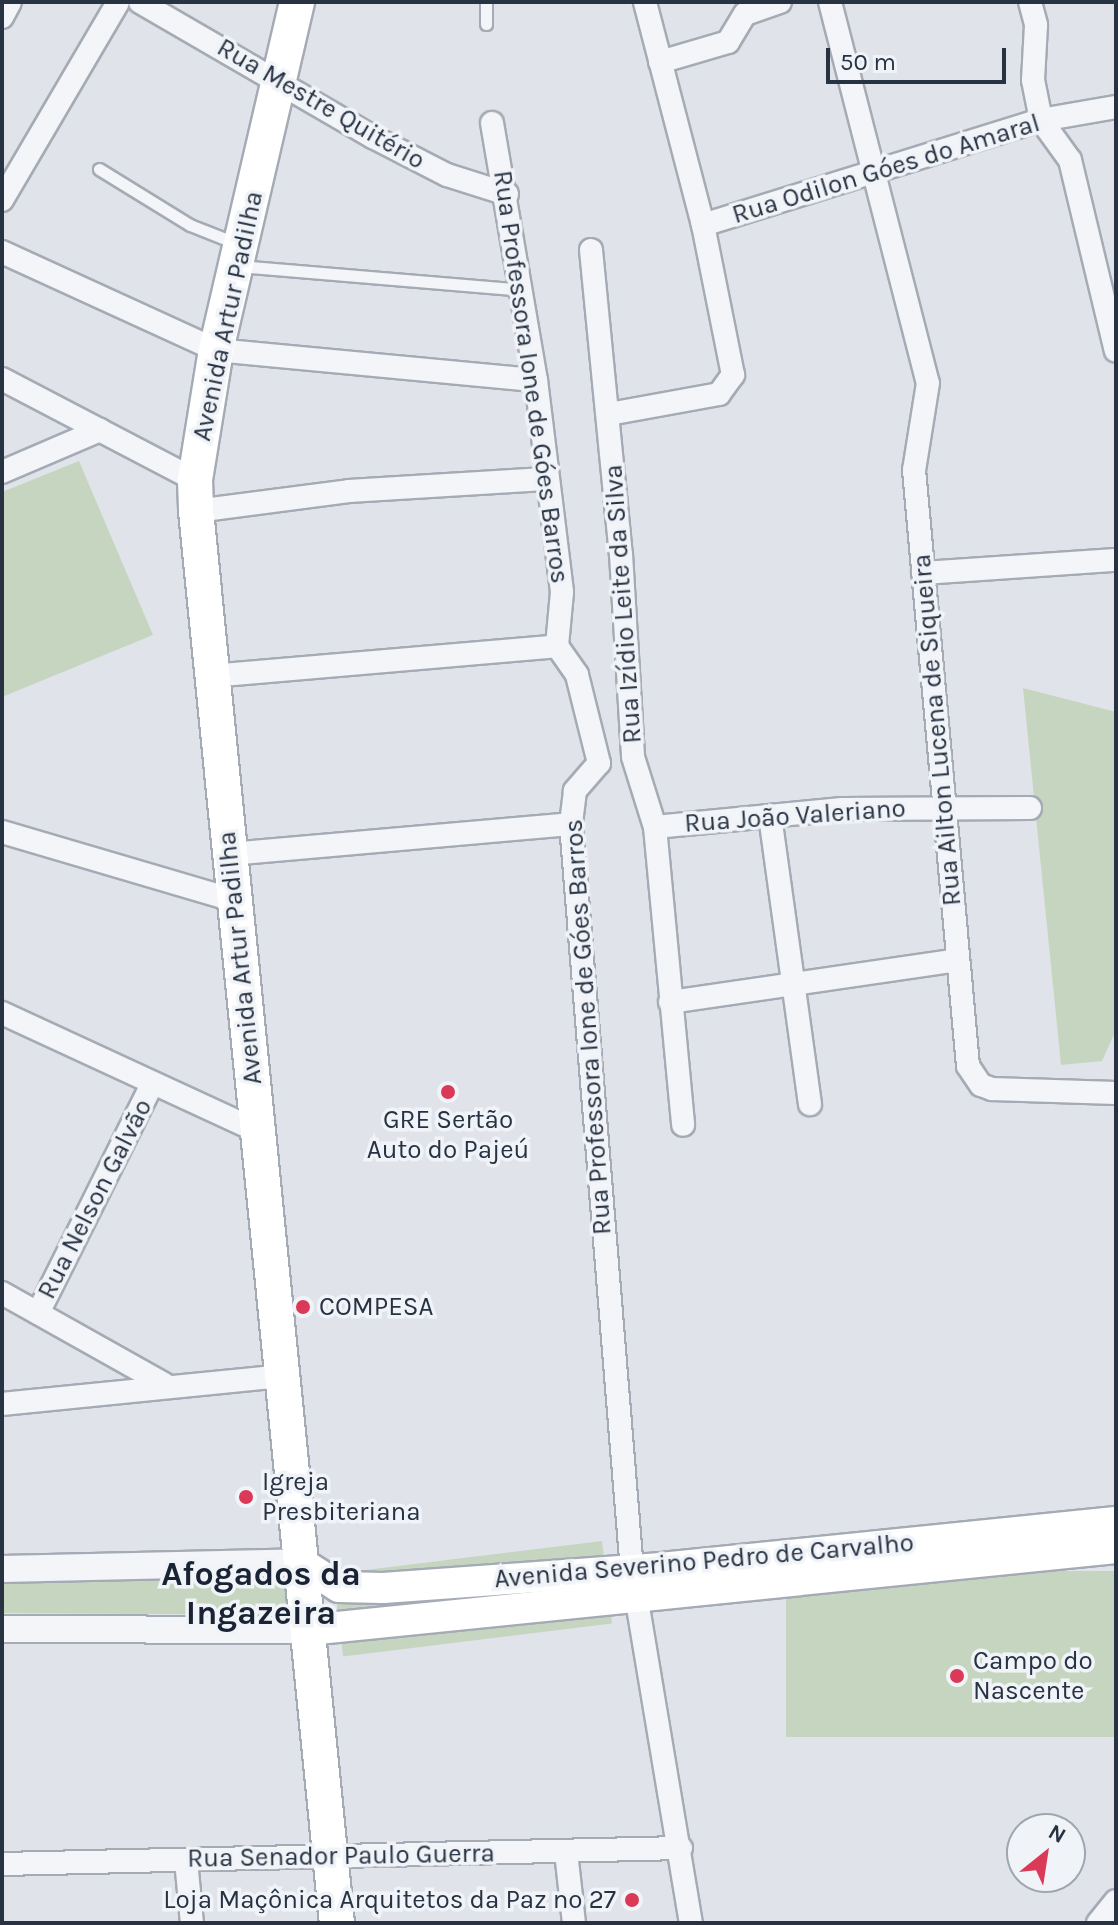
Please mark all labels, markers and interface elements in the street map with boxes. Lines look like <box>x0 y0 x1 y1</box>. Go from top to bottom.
street label: Rua Mestre Quitério <box>212 32 430 176</box>
scale bar <box>830 32 1010 82</box>
text: 50 m <box>840 48 896 76</box>
street label: Rua Odilon Góes do Amaral <box>728 107 1044 231</box>
street label: Rua Professora Ione de Góes Barros <box>487 168 575 586</box>
street label: Avenida Artur Padilha <box>186 188 270 444</box>
street label: Rua Izídio Leite da Silva <box>598 463 648 745</box>
street label: Rua Ailton Lucena de Siqueira <box>906 553 968 907</box>
street label: Rua João Valeriano <box>683 793 907 839</box>
street label: Rua Professora Ione de Góes Barros <box>558 818 618 1236</box>
street label: Avenida Artur Padilha <box>211 830 269 1086</box>
marker: GRE Sertão Auto do Pajeú <box>439 1083 457 1101</box>
street label: Rua Nelson Galvão <box>31 1094 159 1304</box>
place label: GRE Sertão Auto do Pajeú <box>367 1104 529 1166</box>
place label: COMPESA <box>319 1291 433 1323</box>
marker: COMPESA <box>294 1298 312 1316</box>
place label: Igreja Presbiteriana <box>262 1466 421 1528</box>
marker: Igreja Presbiteriana <box>237 1488 255 1506</box>
street label: Avenida Severino Pedro de Carvalho <box>493 1527 915 1595</box>
district label: Afogados da Ingazeira <box>161 1554 361 1634</box>
place label: Campo do Nascente <box>973 1645 1093 1706</box>
marker: Campo do Nascente <box>948 1667 966 1685</box>
north arrow <box>1006 1813 1086 1893</box>
text: N <box>1044 1819 1070 1849</box>
street label: Rua Senador Paulo Guerra <box>187 1838 495 1874</box>
place label: Loja Maçônica Arquitetos da Paz nº 27 <box>163 1884 616 1916</box>
marker: Loja Maçônica Arquitetos da Paz nº 27 <box>623 1891 641 1909</box>

